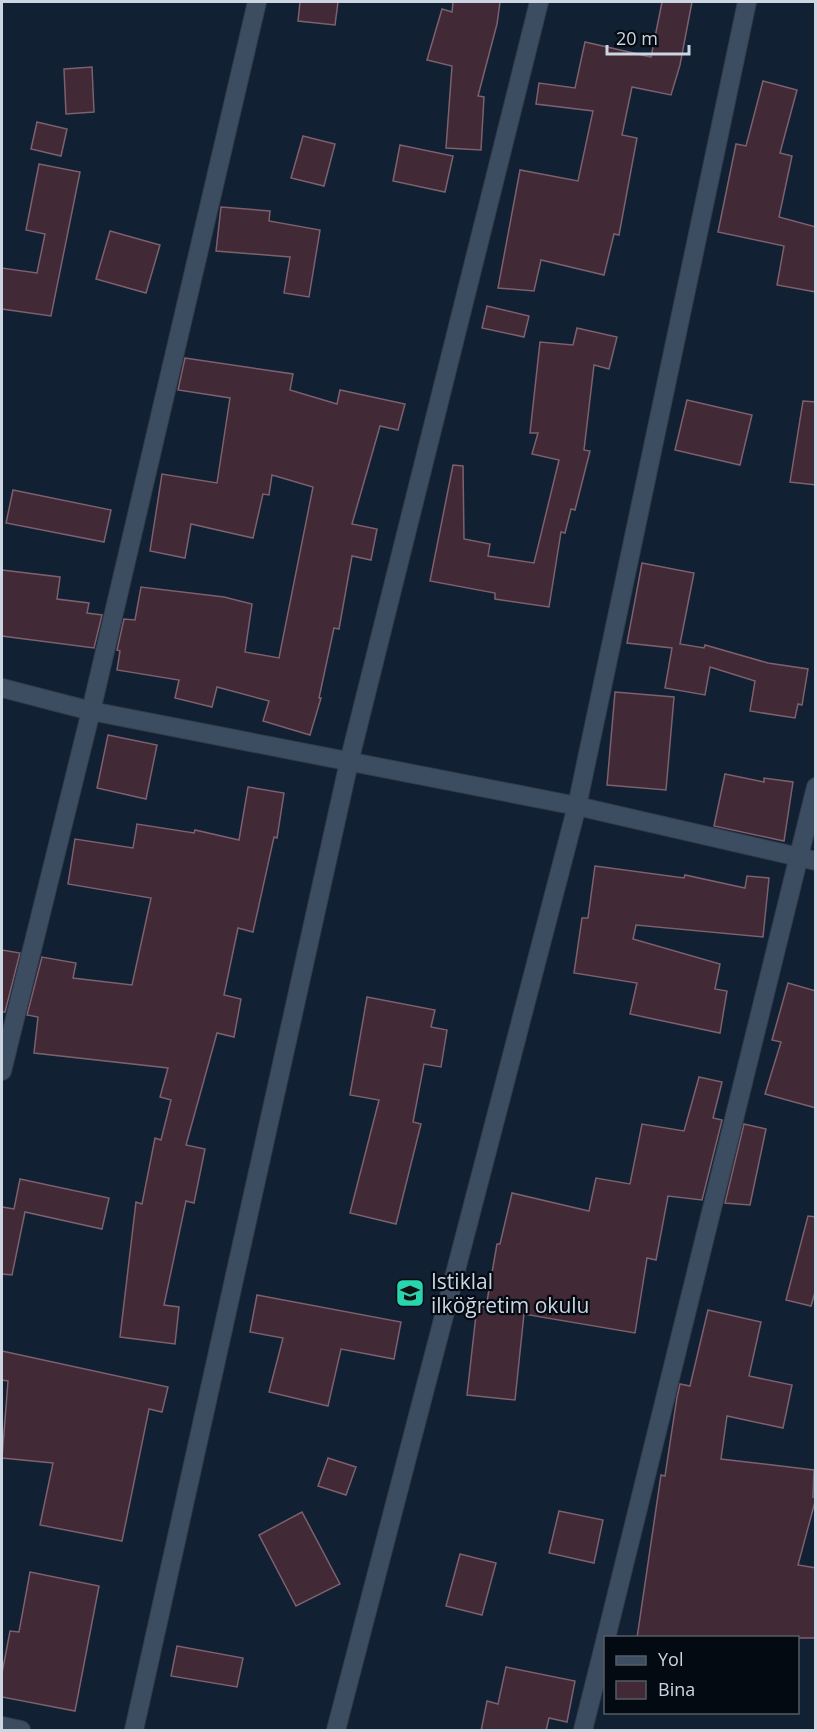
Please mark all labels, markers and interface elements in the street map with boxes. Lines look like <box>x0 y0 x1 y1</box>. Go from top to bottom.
scale bar <box>607 18 690 56</box>
text: 20 m <box>616 26 658 50</box>
place label: Istiklal ilköğretim okulu <box>431 1267 589 1319</box>
school or university icon: Istiklal ilköğretim okulu <box>394 1277 426 1309</box>
legend <box>604 1636 799 1714</box>
text: Yol <box>658 1647 683 1671</box>
text: Bina <box>658 1677 695 1701</box>

